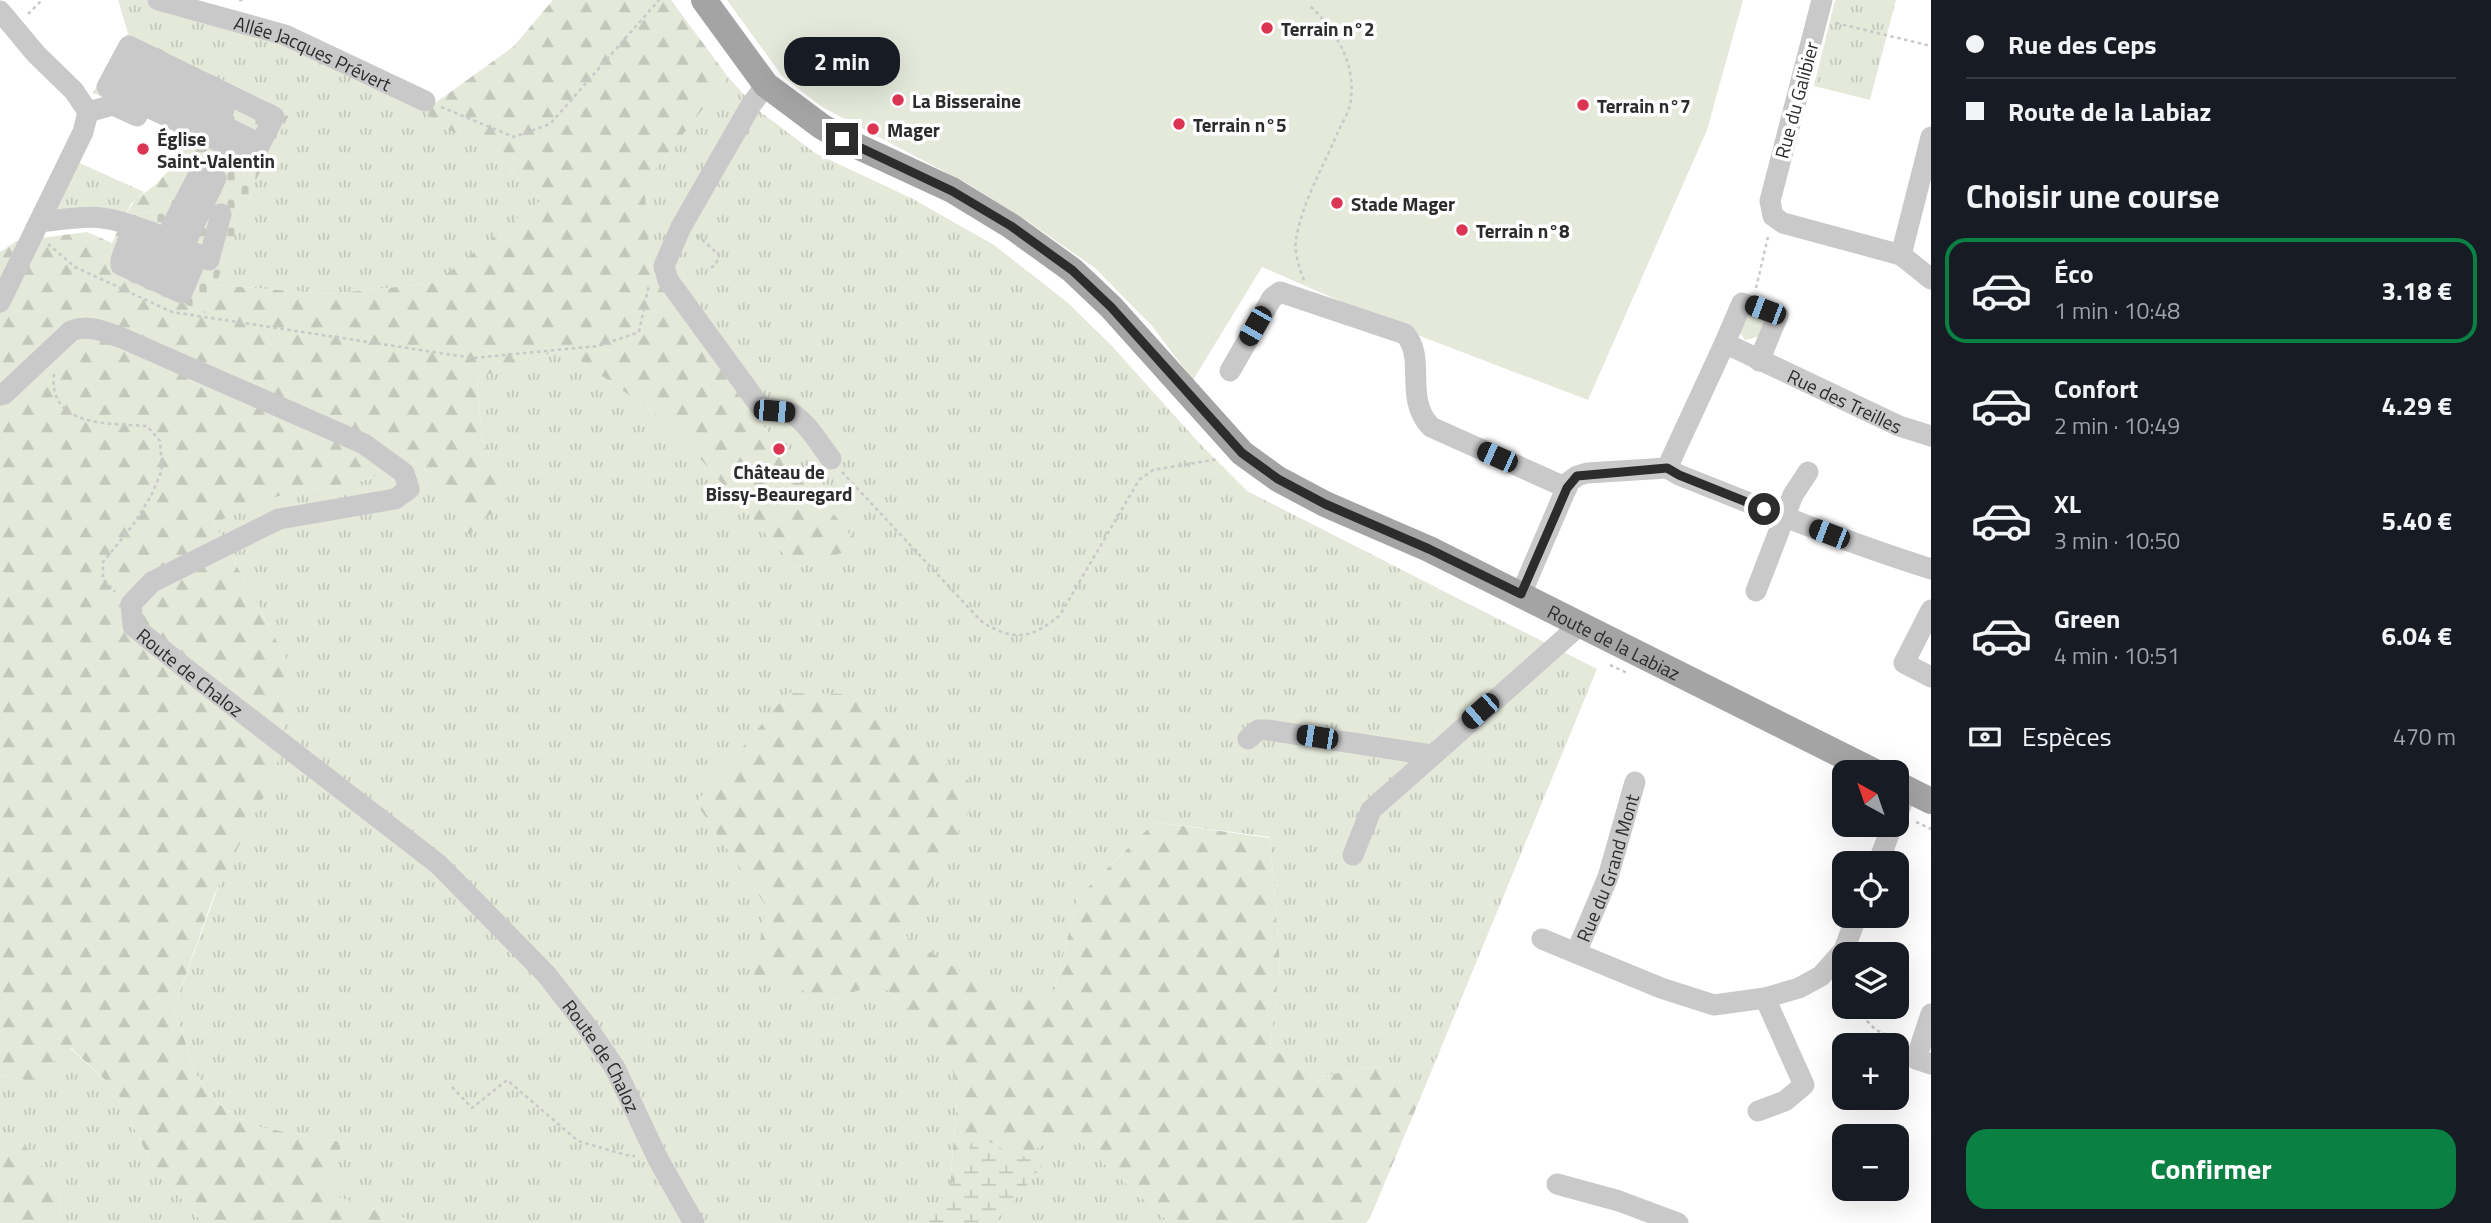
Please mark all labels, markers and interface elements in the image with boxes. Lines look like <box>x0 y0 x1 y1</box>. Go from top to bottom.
street label: Allée Jacques Prévert <box>231 7 397 98</box>
place label: Terrain n°2 <box>1281 14 1375 43</box>
marker: Terrain n°2 <box>1259 20 1275 36</box>
text: Rue des Ceps <box>2008 25 2157 64</box>
callout: 2 min <box>784 38 900 86</box>
street label: Rue du Galibier <box>1766 38 1826 162</box>
text: 2 min <box>814 44 870 79</box>
place label: La Bisseraine <box>912 86 1021 115</box>
place label: Terrain n°7 <box>1597 91 1691 120</box>
marker: La Bisseraine <box>890 92 906 108</box>
text: Route de la Labiaz <box>2008 92 2211 131</box>
marker: Terrain n°7 <box>1575 97 1591 113</box>
place label: Terrain n°5 <box>1193 110 1287 139</box>
place label: Mager <box>887 115 940 144</box>
marker: Terrain n°5 <box>1171 116 1187 132</box>
marker: Mager <box>865 121 881 137</box>
route end <box>826 123 858 155</box>
place label: Église Saint-Valentin <box>157 124 275 175</box>
marker: Église Saint-Valentin <box>135 141 151 157</box>
text: Choisir une course <box>1966 172 2220 220</box>
place label: Stade Mager <box>1351 189 1455 218</box>
marker: Stade Mager <box>1329 195 1345 211</box>
place label: Terrain n°8 <box>1476 216 1570 245</box>
marker: Terrain n°8 <box>1454 222 1470 238</box>
text: Éco <box>2054 254 2094 293</box>
icon: car <box>1970 259 2033 322</box>
text: 3.18 € <box>2381 271 2452 310</box>
car <box>1742 293 1789 327</box>
text: 1 min · 10:48 <box>2054 293 2180 328</box>
car <box>1236 303 1275 349</box>
street label: Rue des Treilles <box>1783 361 1908 440</box>
text: Confort <box>2054 369 2138 408</box>
icon: car <box>1970 374 2033 437</box>
text: 4.29 € <box>2381 386 2452 425</box>
car <box>753 399 796 423</box>
text: 2 min · 10:49 <box>2054 408 2180 443</box>
car <box>1474 439 1521 475</box>
marker: Château de Bissy-Beauregard <box>771 441 787 457</box>
place label: Château de Bissy-Beauregard <box>706 457 852 508</box>
text: XL <box>2054 484 2081 523</box>
icon: car <box>1970 489 2033 552</box>
route start <box>1748 493 1780 525</box>
text: 5.40 € <box>2381 501 2452 540</box>
car <box>1806 517 1853 551</box>
text: 3 min · 10:50 <box>2054 523 2180 558</box>
street label: Route de la Labiaz <box>1543 596 1686 687</box>
text: Green <box>2054 599 2120 638</box>
icon: car <box>1970 604 2033 667</box>
text: 6.04 € <box>2381 616 2452 655</box>
street label: Route de Chaloz <box>131 620 250 723</box>
text: 4 min · 10:51 <box>2054 638 2180 673</box>
car <box>1458 689 1503 733</box>
text: Espèces <box>2022 717 2112 756</box>
icon: cash <box>1966 718 2004 756</box>
text: 470 m <box>2393 719 2456 754</box>
car <box>1295 723 1340 751</box>
north arrow <box>1832 760 1909 836</box>
map controls <box>1832 760 1909 1201</box>
street label: Rue du Grand Mont <box>1568 790 1646 946</box>
button: locate <box>1832 851 1909 928</box>
button: layers <box>1832 942 1909 1019</box>
street label: Route de Chaloz <box>556 993 648 1117</box>
button: + <box>1832 1033 1909 1110</box>
button: − <box>1832 1124 1909 1201</box>
button: Confirmer <box>1966 1129 2456 1209</box>

